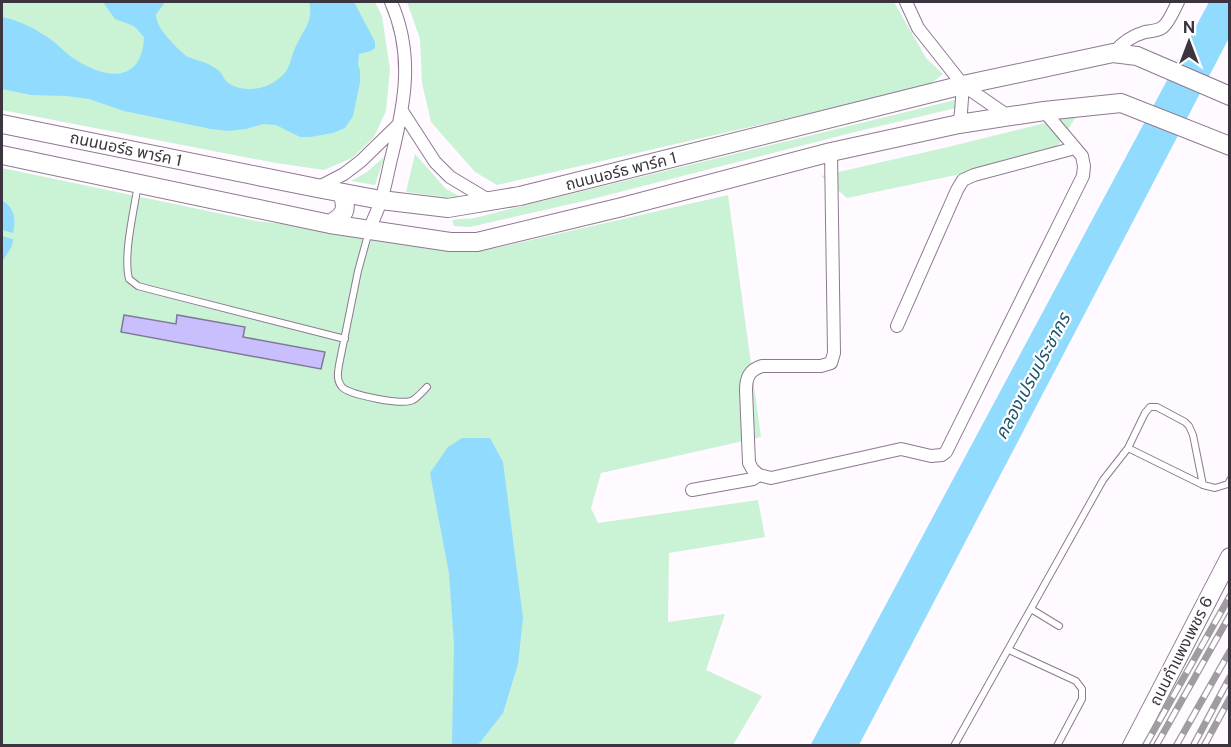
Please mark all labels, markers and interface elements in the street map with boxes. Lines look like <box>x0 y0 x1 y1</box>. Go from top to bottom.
north arrow <box>1159 12 1219 72</box>
text: N <box>1183 18 1195 37</box>
street label: ถนนนอร์ธ พาร์ค 1 <box>68 128 184 170</box>
street label: ถนนนอร์ธ พาร์ค 1 <box>563 148 679 194</box>
water label: คลองเปรมประชากร <box>990 308 1075 443</box>
street label: ถนนกำแพงเพชร 6 <box>1145 593 1217 709</box>

